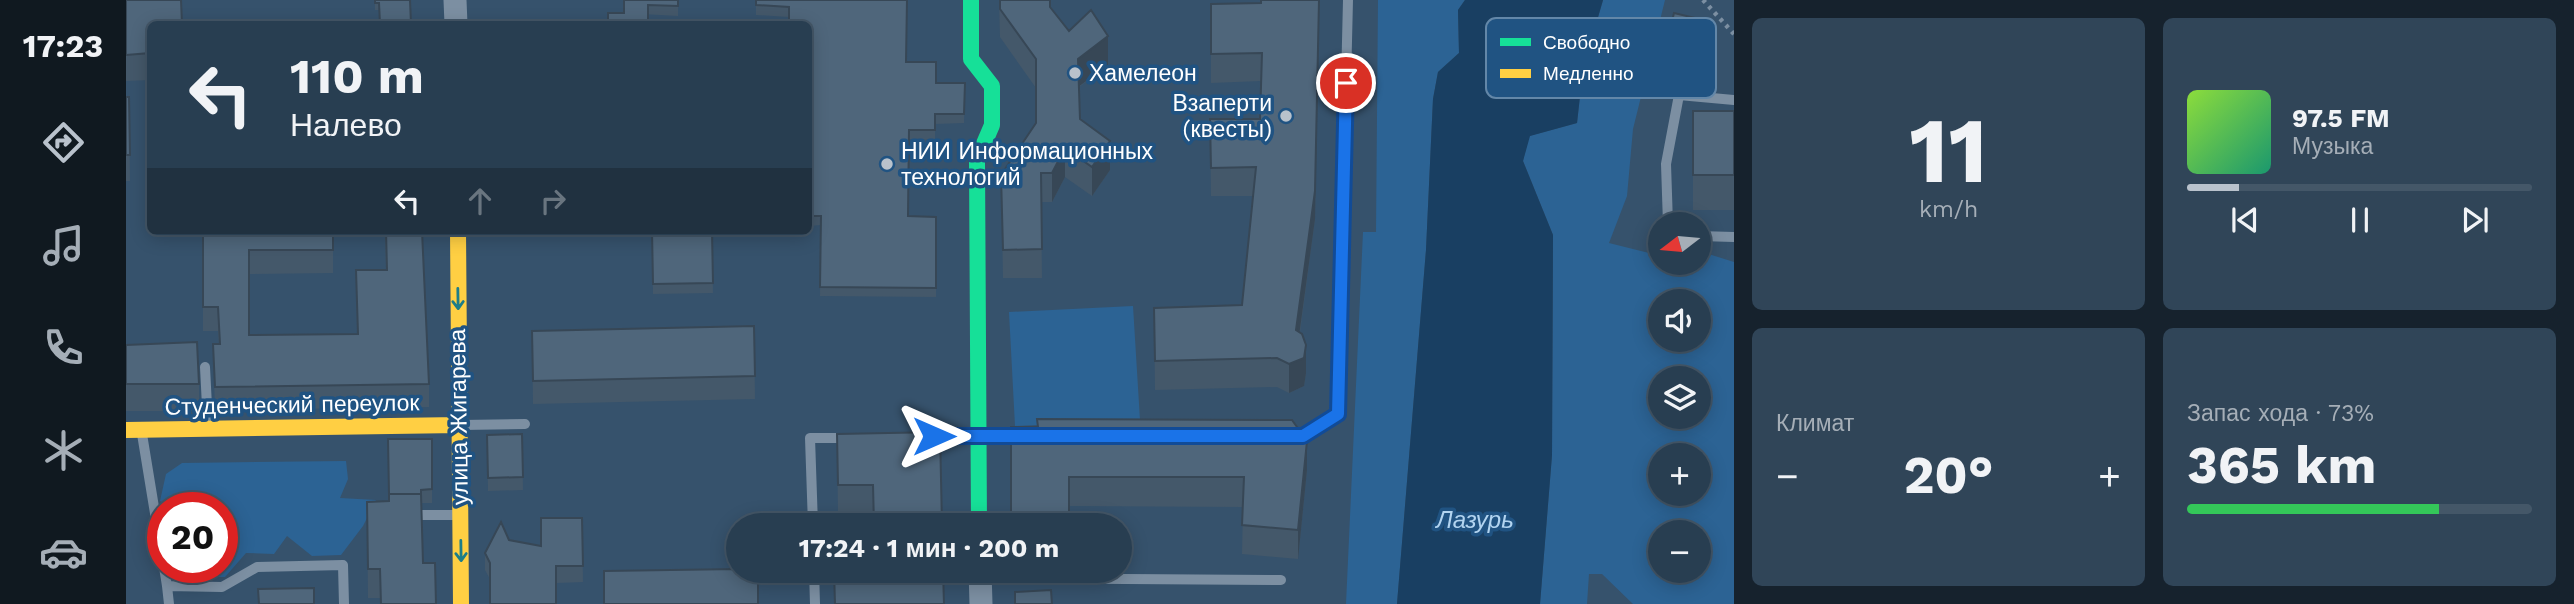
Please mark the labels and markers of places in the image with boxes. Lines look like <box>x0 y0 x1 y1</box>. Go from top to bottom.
pin <box>1316 53 1376 113</box>
place label: Хамелеон <box>1089 60 1197 87</box>
marker: Хамелеон <box>1067 65 1083 81</box>
place label: Взаперти (квесты) <box>1172 90 1272 143</box>
marker: Взаперти (квесты) <box>1278 108 1294 124</box>
place label: НИИ Информационных технологий <box>901 138 1154 191</box>
marker: НИИ Информационных технологий <box>879 156 895 172</box>

